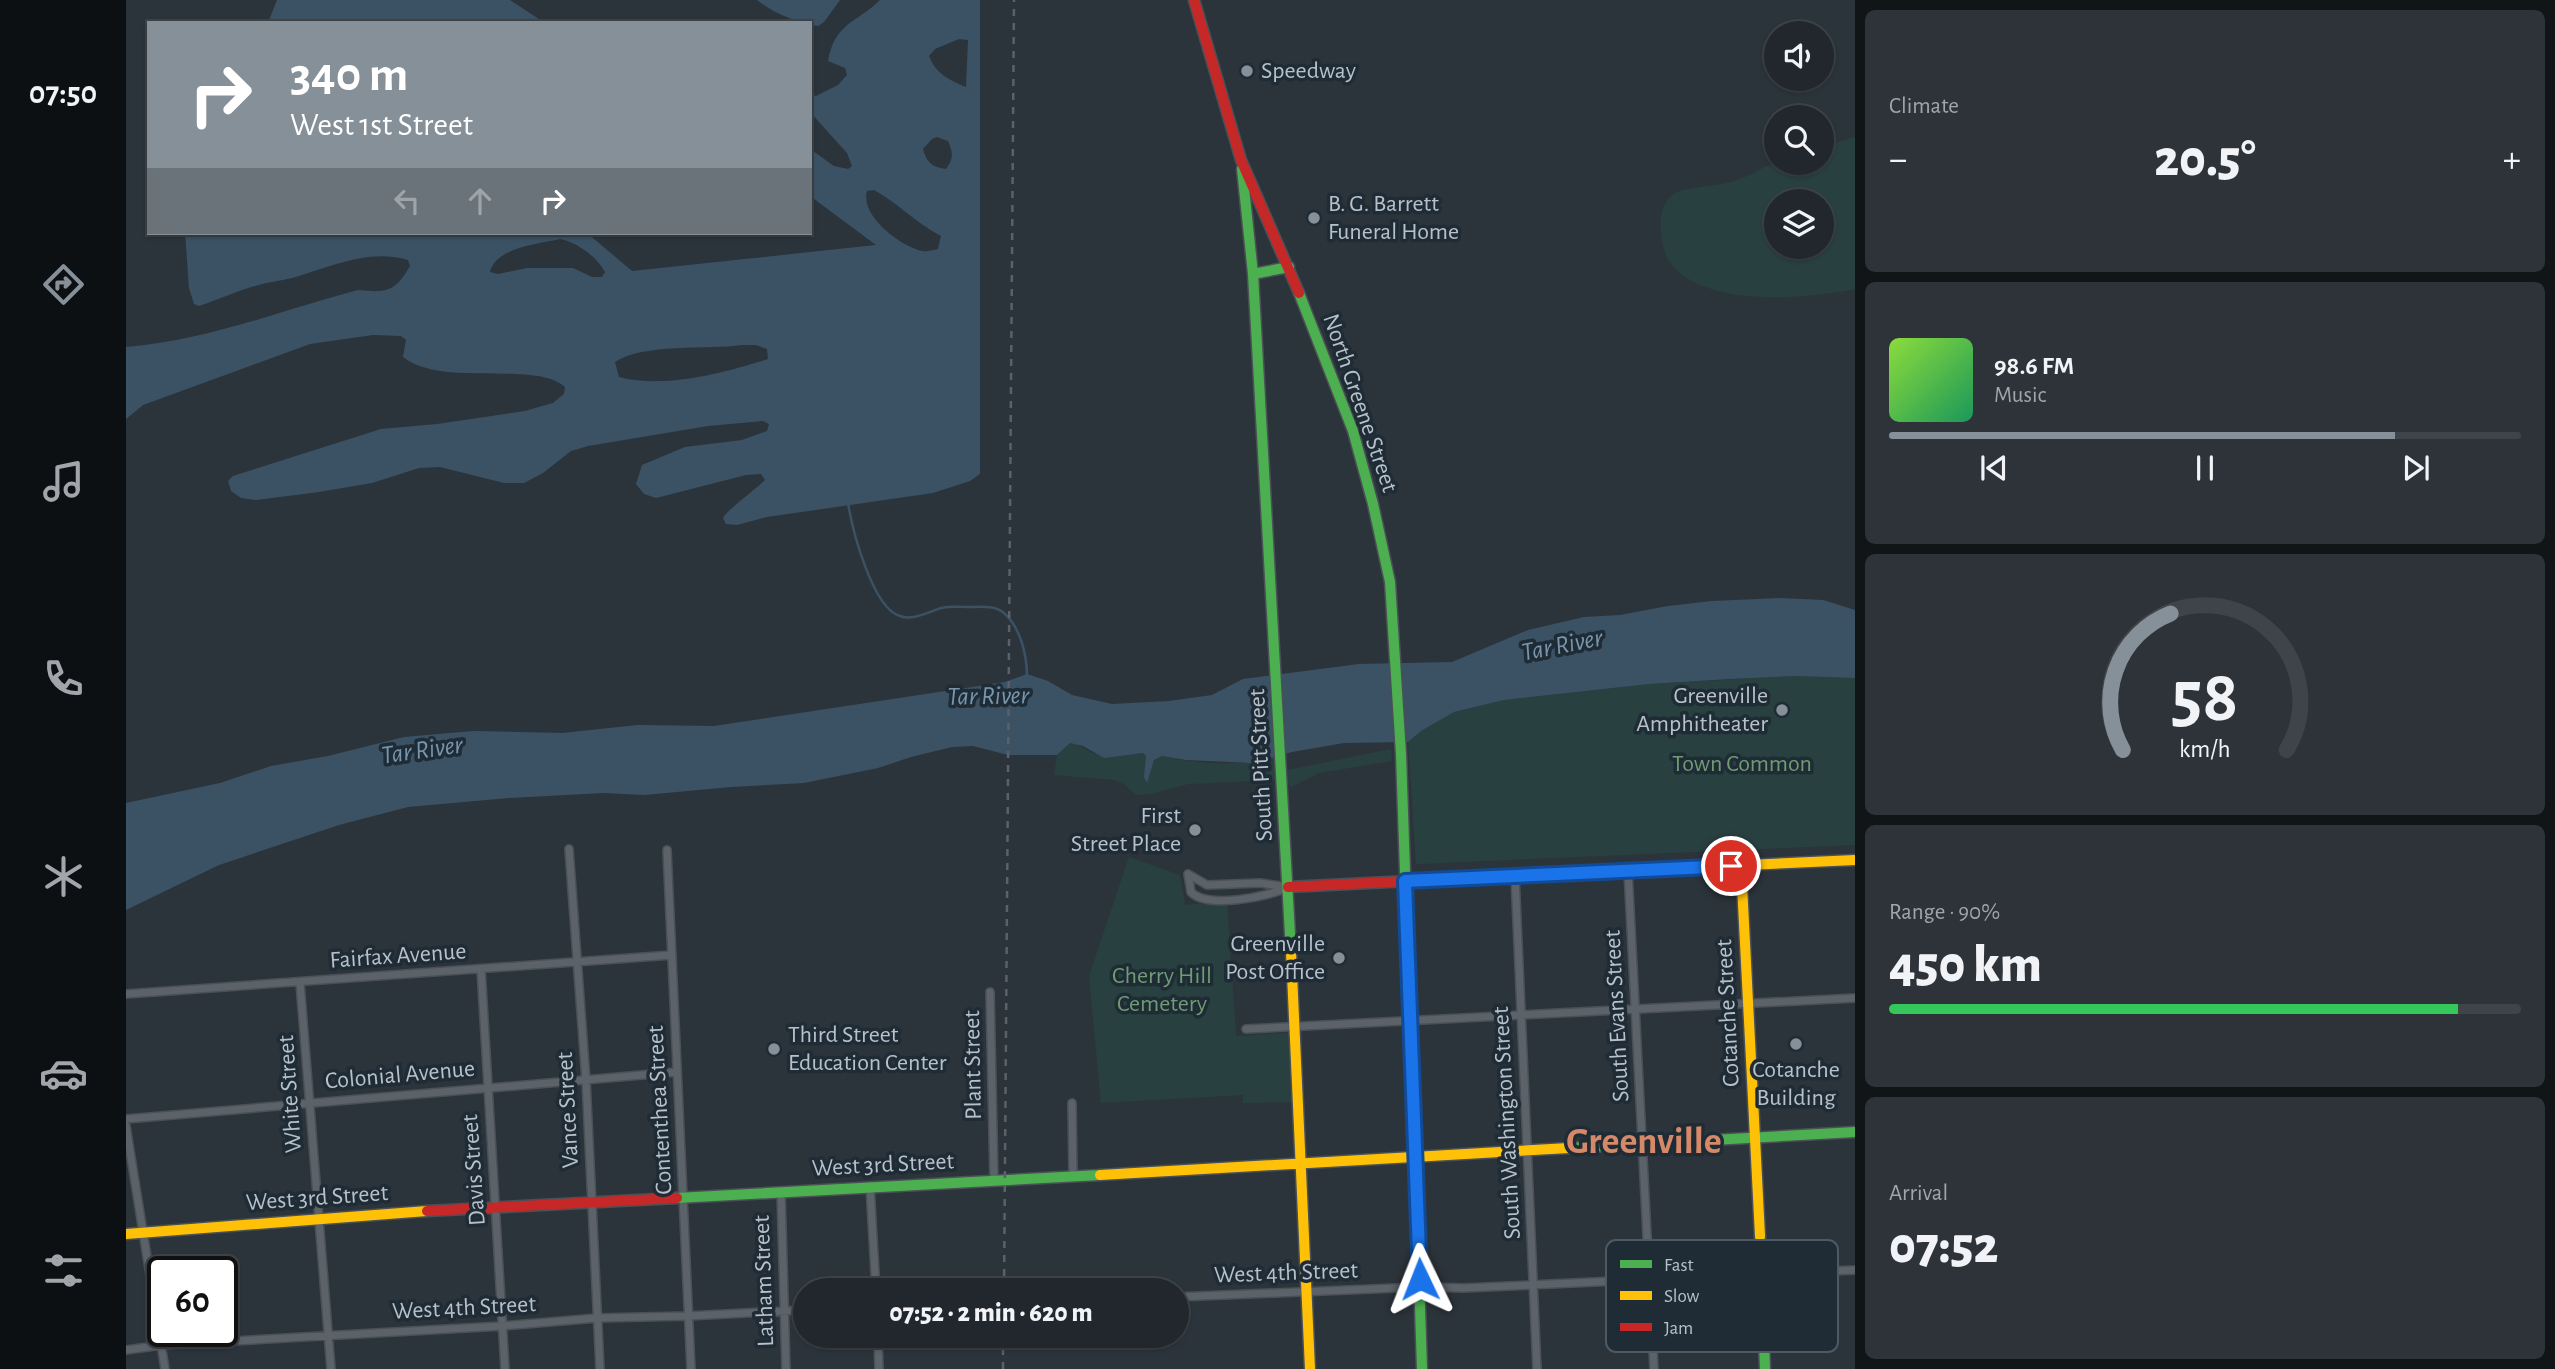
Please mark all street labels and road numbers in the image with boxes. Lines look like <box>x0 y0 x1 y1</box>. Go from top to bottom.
street label: North Greene Street <box>1318 311 1402 496</box>
street label: South Pitt Street <box>1245 688 1277 842</box>
street label: South Evans Street <box>1600 929 1633 1103</box>
street label: Cotanche Street <box>1712 938 1744 1087</box>
street label: Fairfax Avenue <box>329 939 467 973</box>
street label: South Washington Street <box>1489 1006 1525 1240</box>
street label: Plant Street <box>960 1010 986 1120</box>
street label: Contenthea Street <box>644 1024 676 1195</box>
street label: White Street <box>274 1034 306 1154</box>
street label: Vance Street <box>553 1051 583 1169</box>
street label: Colonial Avenue <box>324 1056 476 1094</box>
street label: Davis Street <box>458 1113 490 1226</box>
street label: West 3rd Street <box>811 1149 955 1181</box>
street label: West 3rd Street <box>245 1181 389 1215</box>
street label: Latham Street <box>750 1214 778 1347</box>
street label: West 4th Street <box>1214 1258 1359 1288</box>
street label: West 4th Street <box>391 1292 537 1324</box>

